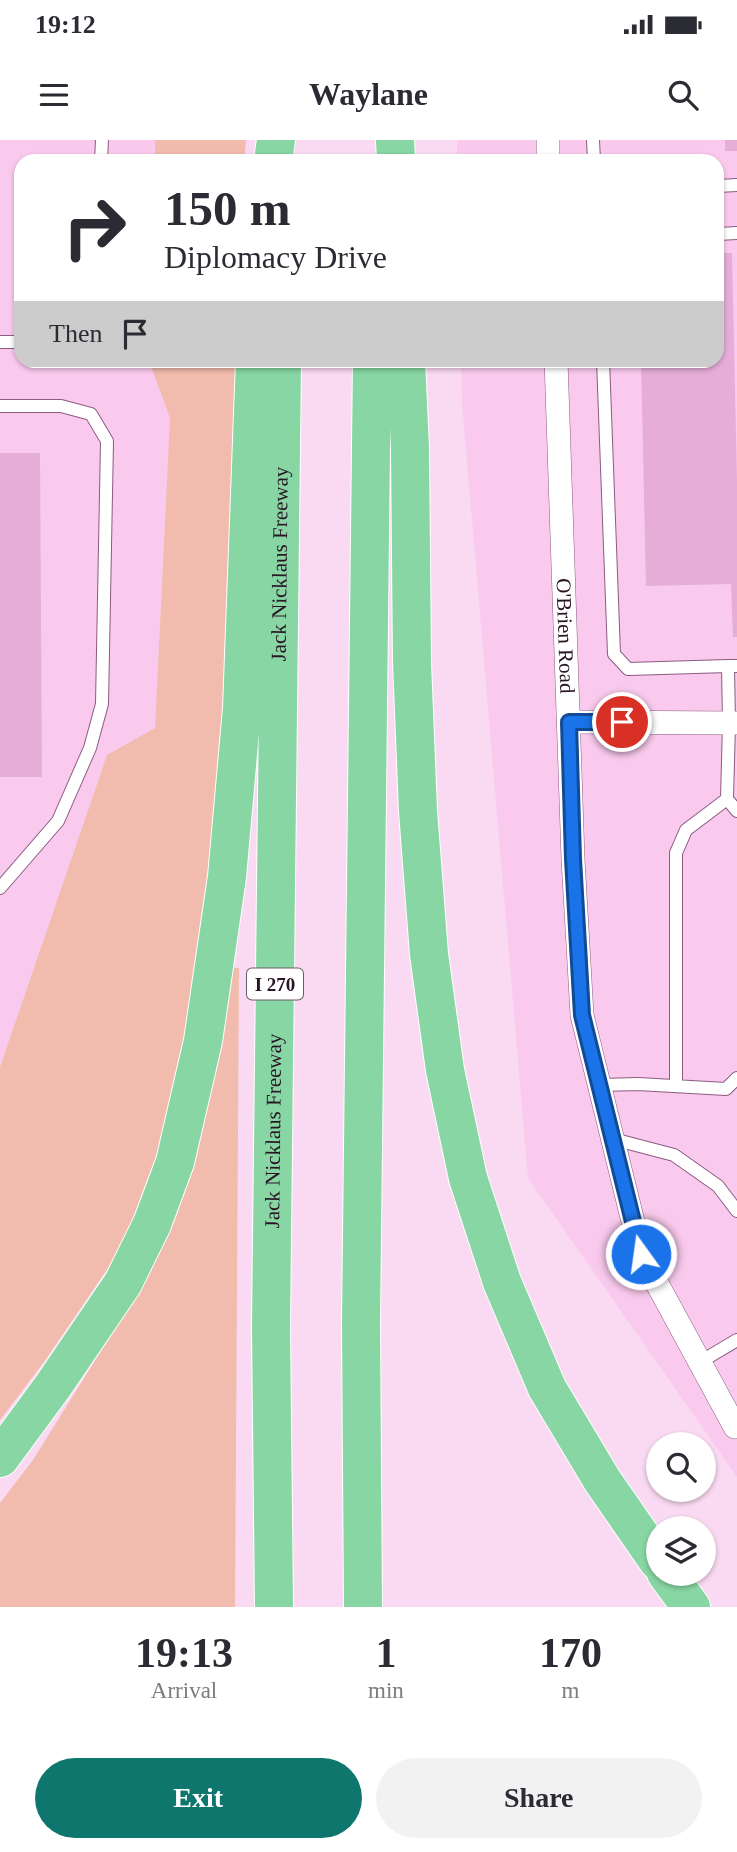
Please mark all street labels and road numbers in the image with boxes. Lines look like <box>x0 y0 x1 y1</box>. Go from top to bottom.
street label: Jack Nicklaus Freeway <box>267 466 293 662</box>
street label: O'Brien Road <box>551 578 579 694</box>
road number: I 270 <box>247 968 303 1000</box>
street label: Jack Nicklaus Freeway <box>260 1033 286 1229</box>

